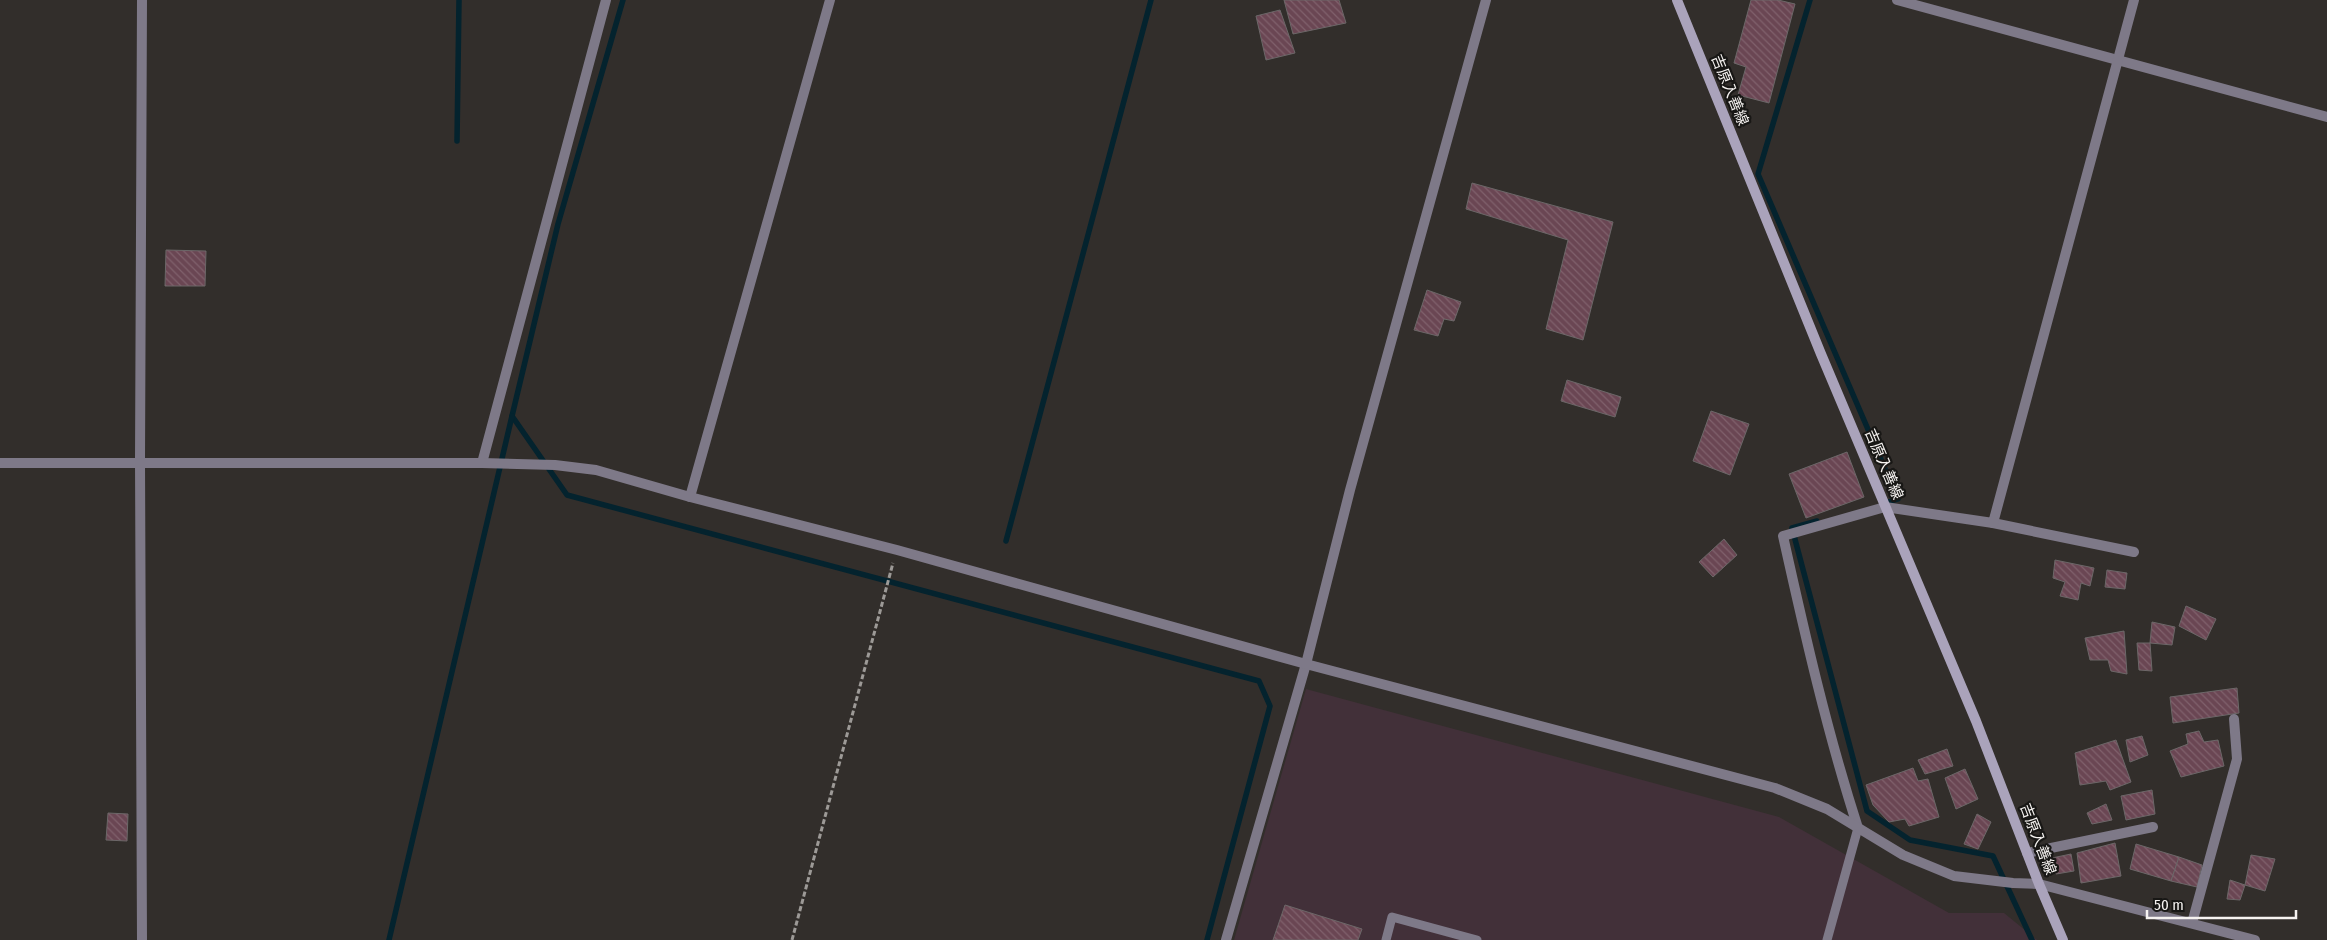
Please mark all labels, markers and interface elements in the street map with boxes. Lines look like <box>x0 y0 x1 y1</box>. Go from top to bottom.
street label: 吉原入善線 <box>1708 52 1752 128</box>
street label: 吉原入善線 <box>1861 426 1907 502</box>
street label: 吉原入善線 <box>2016 801 2060 877</box>
scale bar <box>2147 888 2296 920</box>
text: 50 m <box>2154 896 2184 914</box>

